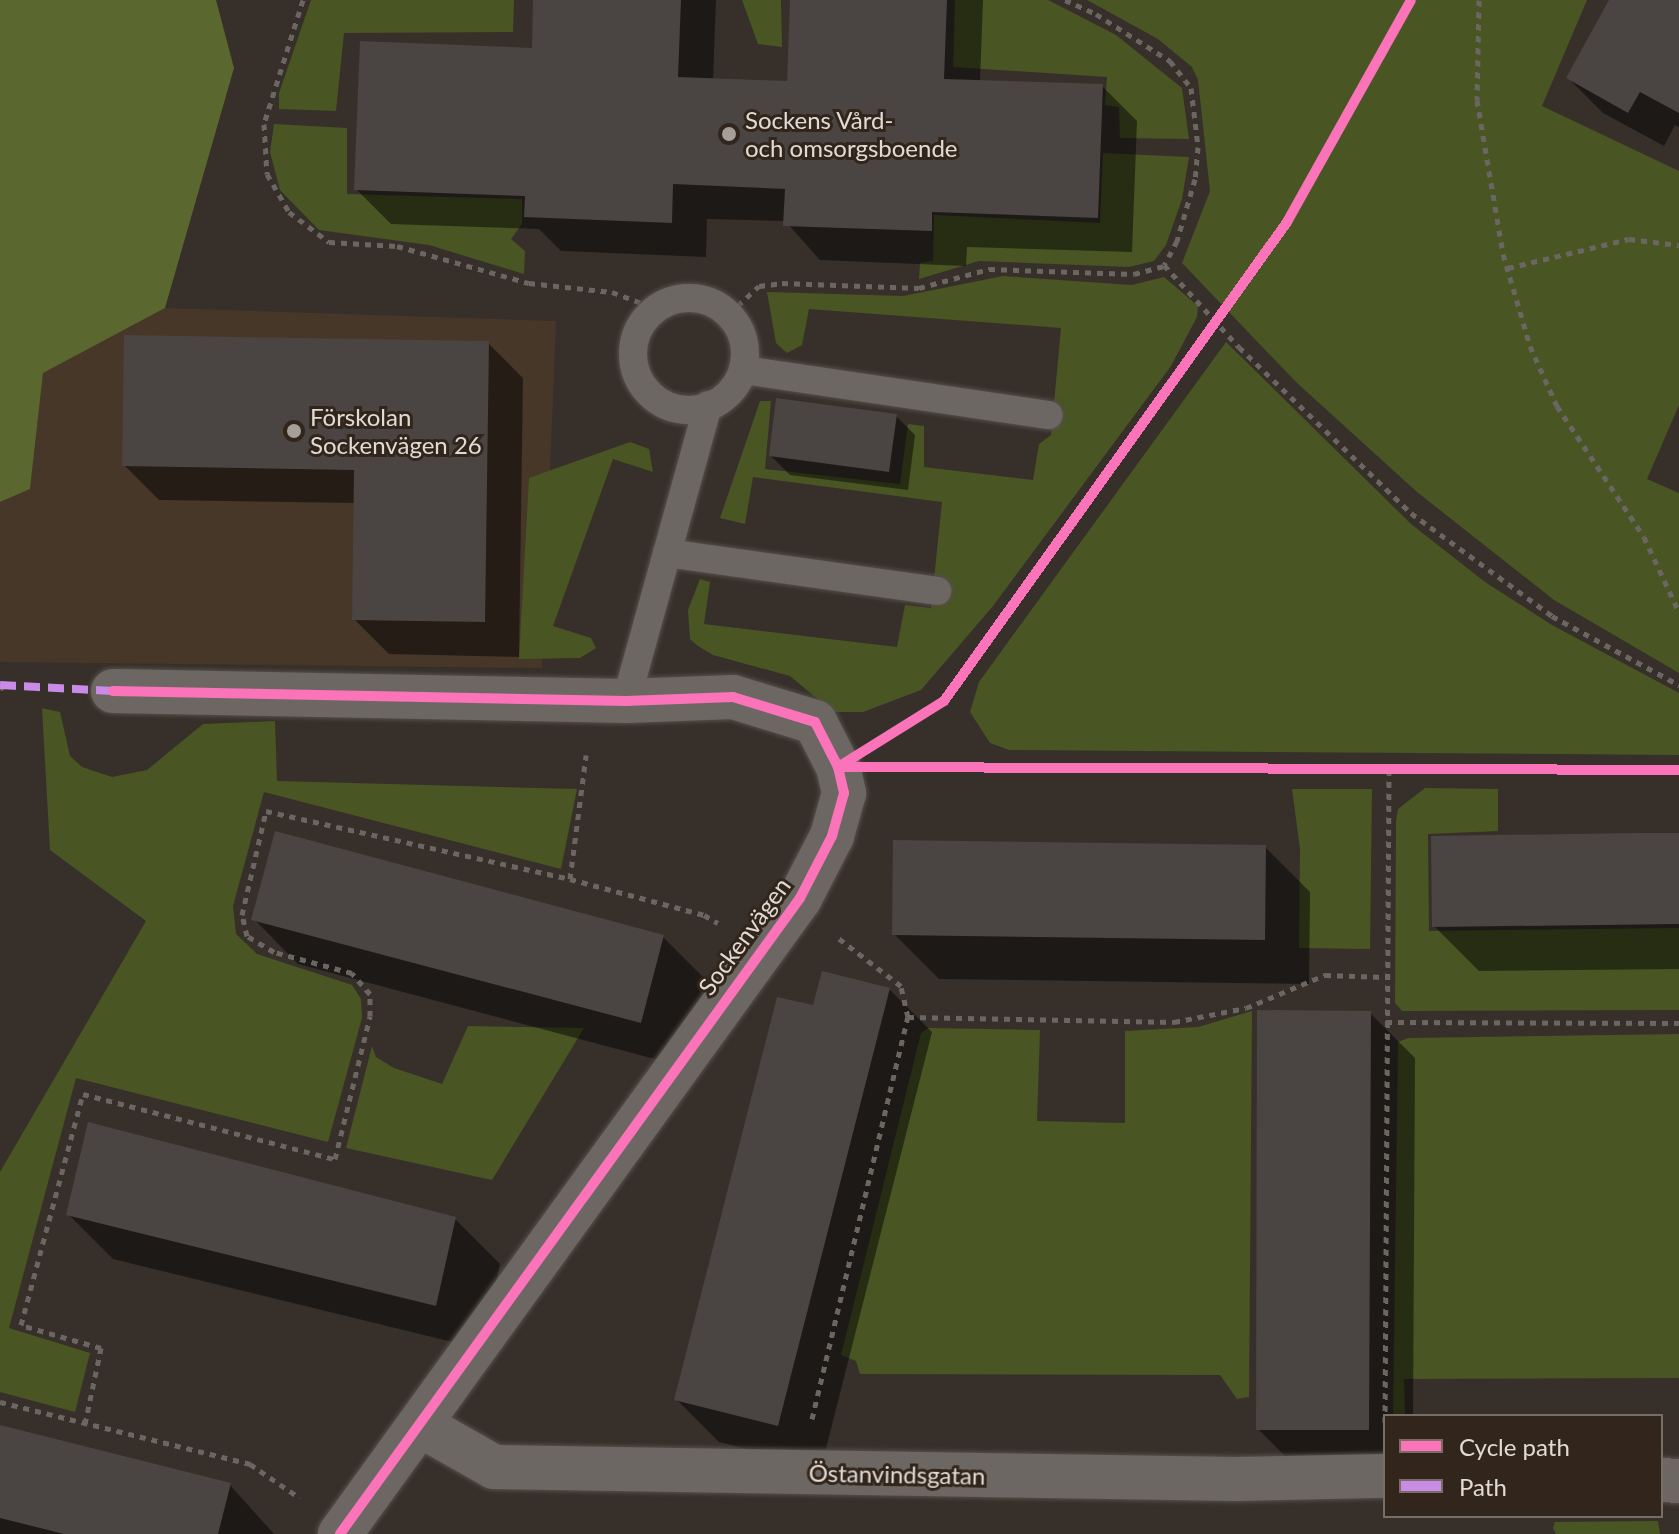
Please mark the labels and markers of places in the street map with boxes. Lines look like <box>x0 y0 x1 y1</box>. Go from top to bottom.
place label: Sockens Vård- och omsorgsboende <box>745 106 958 162</box>
marker: Sockens Vård- och omsorgsboende <box>720 125 738 143</box>
place label: Förskolan Sockenvägen 26 <box>310 403 482 459</box>
marker: Förskolan Sockenvägen 26 <box>285 422 303 440</box>

